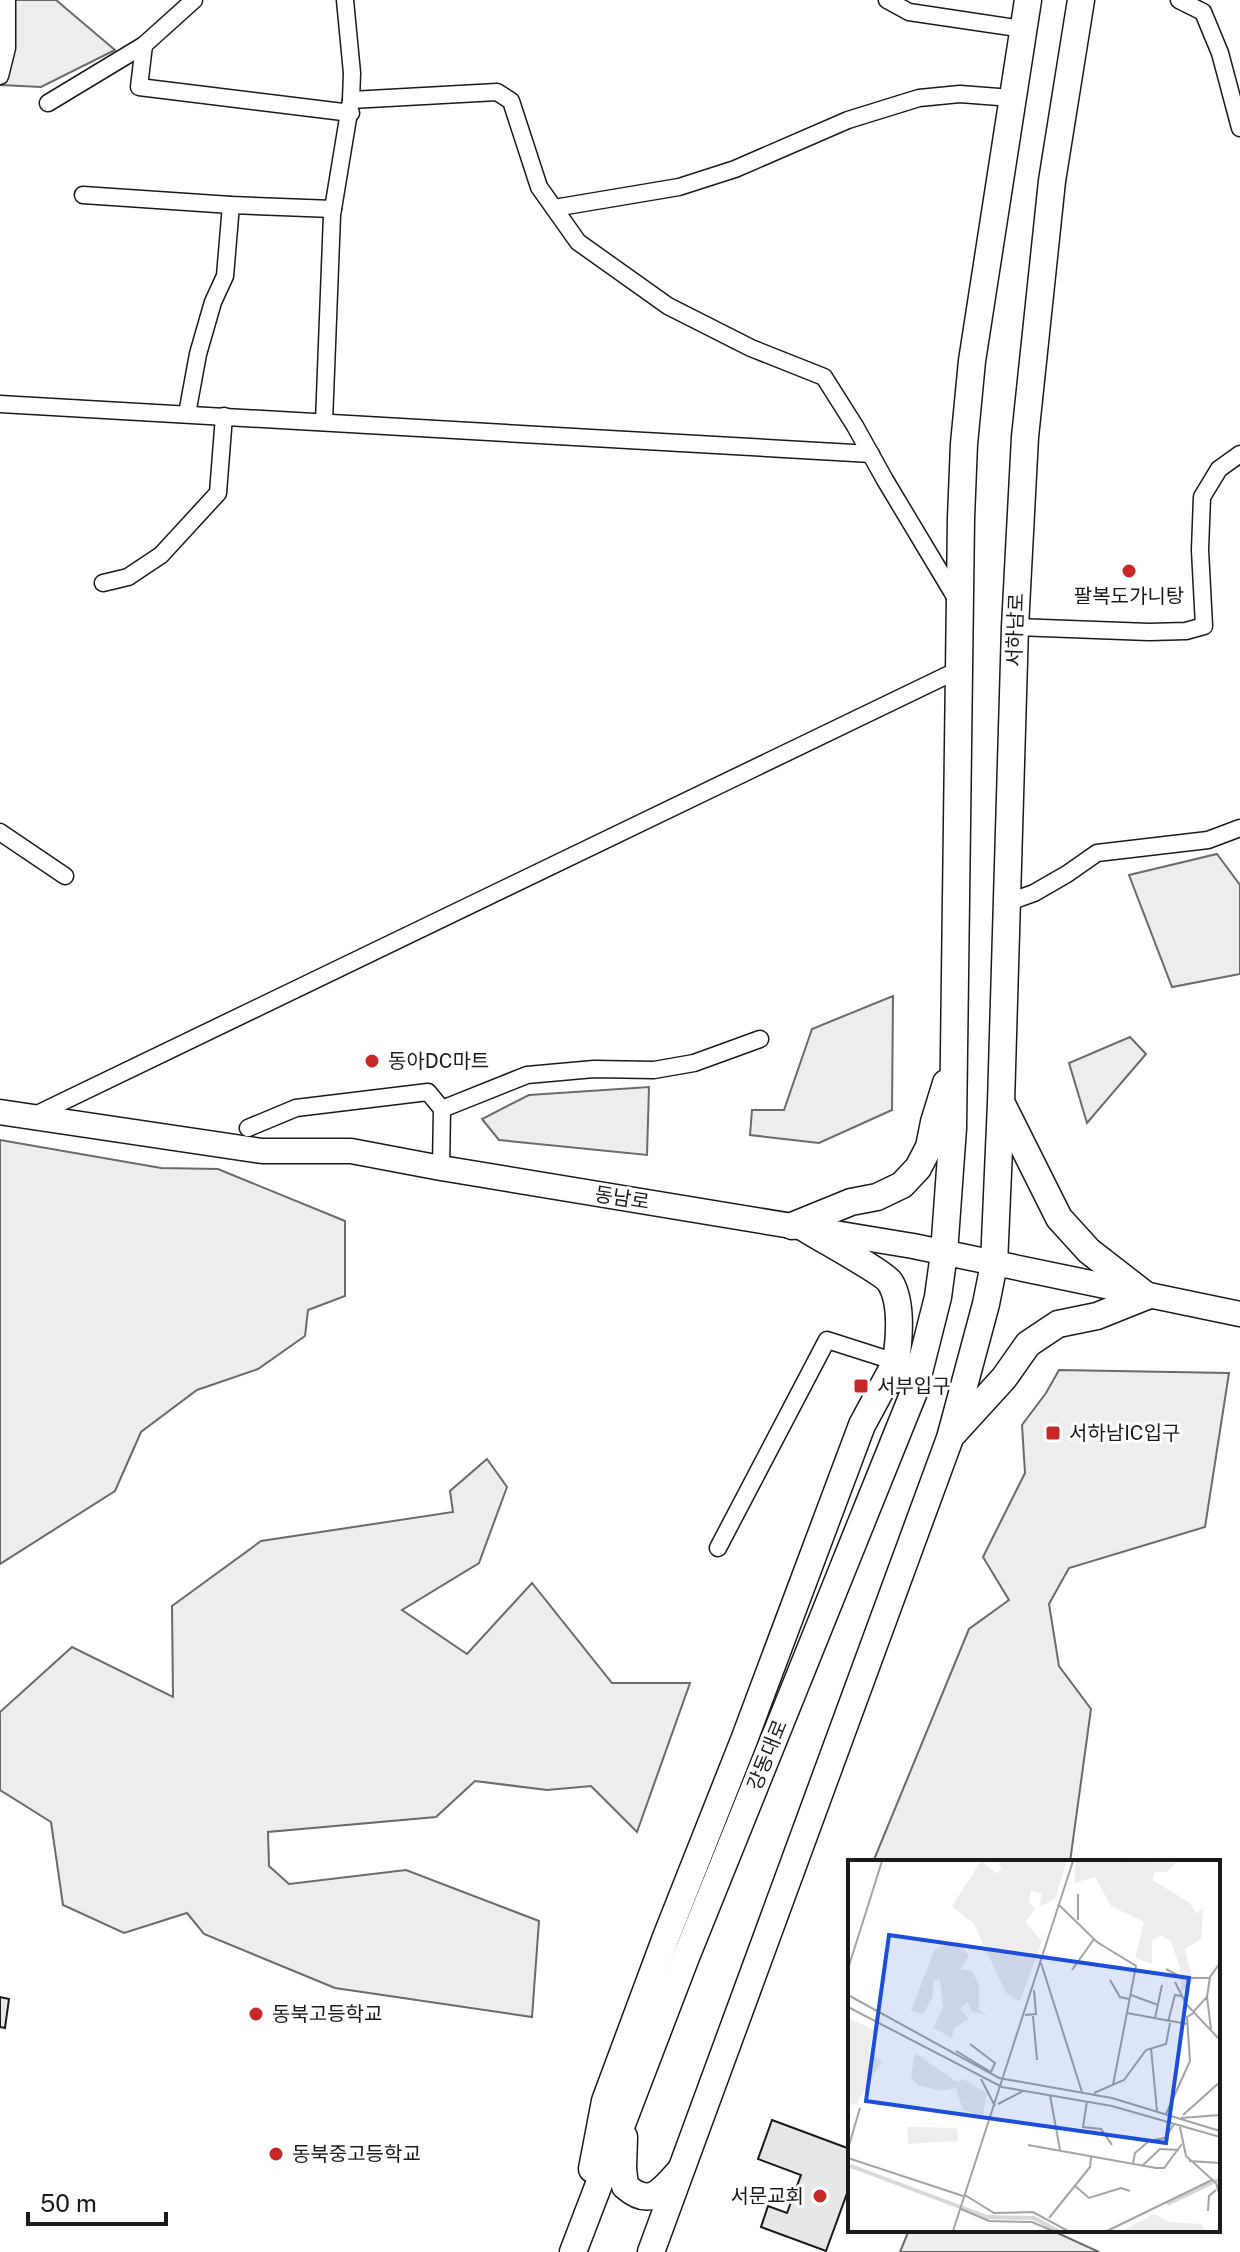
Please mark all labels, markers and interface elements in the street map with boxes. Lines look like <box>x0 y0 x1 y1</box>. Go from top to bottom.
marker: 팔복도가니탕 <box>1120 562 1138 580</box>
place label: 팔복도가니탕 <box>1074 584 1184 608</box>
street label: 서하남로 <box>1002 593 1028 667</box>
place label: 동아DC마트 <box>388 1049 489 1073</box>
marker: 동아DC마트 <box>363 1052 381 1070</box>
street label: 동남로 <box>593 1182 651 1214</box>
place label: 서부입구 <box>877 1374 951 1398</box>
marker: 서부입구 <box>852 1377 870 1395</box>
place label: 서하남IC입구 <box>1069 1421 1180 1445</box>
marker: 서하남IC입구 <box>1044 1424 1062 1442</box>
street label: 강동대로 <box>742 1716 792 1794</box>
inset map <box>848 1860 1220 2232</box>
place label: 동북고등학교 <box>272 2002 382 2026</box>
marker: 동북고등학교 <box>247 2005 265 2023</box>
place label: 동북중고등학교 <box>292 2142 421 2166</box>
marker: 동북중고등학교 <box>267 2145 285 2163</box>
scale bar <box>28 2176 166 2226</box>
place label: 서문교회 <box>730 2184 804 2208</box>
marker: 서문교회 <box>811 2187 829 2205</box>
text: 50 m <box>40 2189 97 2217</box>

